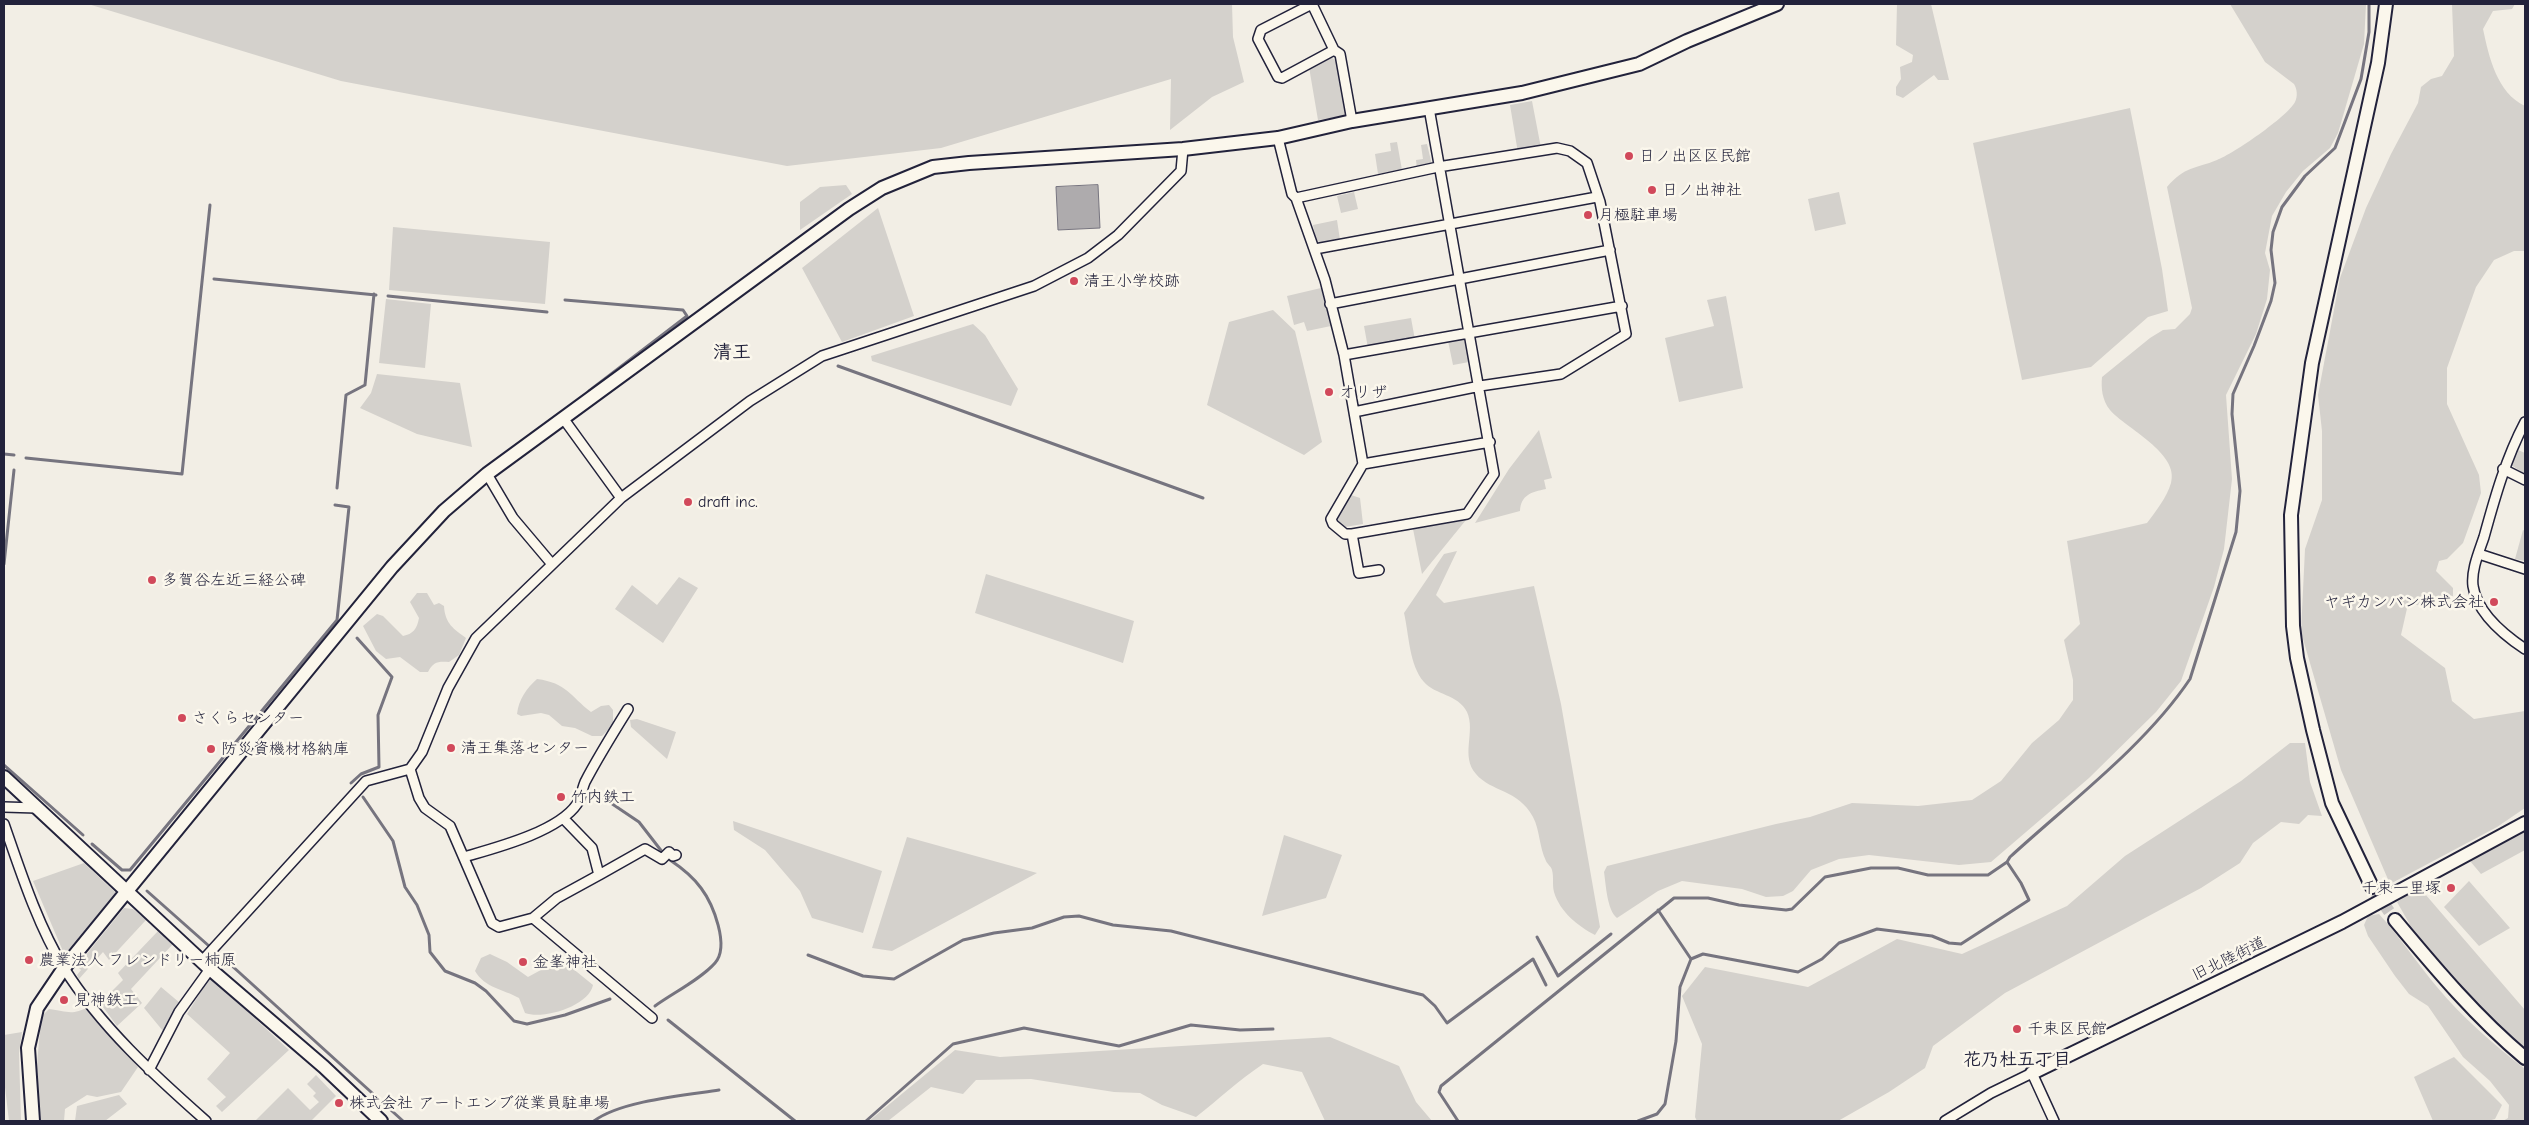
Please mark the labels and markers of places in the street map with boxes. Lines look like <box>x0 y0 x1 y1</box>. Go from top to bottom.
place label: 日ノ出区区民館 <box>1639 146 1751 166</box>
marker: 日ノ出区区民館 <box>1623 150 1635 162</box>
place label: 日ノ出神社 <box>1662 180 1742 200</box>
marker: 日ノ出神社 <box>1646 184 1658 196</box>
place label: 月極駐車場 <box>1598 205 1678 225</box>
marker: 月極駐車場 <box>1582 209 1594 221</box>
place label: 清王小学校跡 <box>1084 271 1180 291</box>
marker: 清王小学校跡 <box>1068 275 1080 287</box>
place label: オリザ <box>1339 382 1387 402</box>
marker: オリザ <box>1323 386 1335 398</box>
place label: draft inc. <box>698 492 758 512</box>
marker: draft inc. <box>682 496 694 508</box>
place label: 多賀谷左近三経公碑 <box>162 570 306 590</box>
marker: 多賀谷左近三経公碑 <box>146 574 158 586</box>
place label: ヤギカンバン株式会社 <box>2324 592 2484 612</box>
marker: ヤギカンバン株式会社 <box>2488 596 2500 608</box>
place label: さくらセンター <box>192 708 304 728</box>
marker: さくらセンター <box>176 712 188 724</box>
place label: 清王集落センター <box>461 738 589 758</box>
place label: 防災資機材格納庫 <box>221 739 349 759</box>
marker: 清王集落センター <box>445 742 457 754</box>
marker: 防災資機材格納庫 <box>205 743 217 755</box>
place label: 竹内鉄工 <box>571 787 635 807</box>
marker: 竹内鉄工 <box>555 791 567 803</box>
place label: 千束一里塚 <box>2361 878 2441 898</box>
marker: 千束一里塚 <box>2445 882 2457 894</box>
place label: 農業法人 フレンドリー柿原 <box>39 950 236 970</box>
place label: 金峯神社 <box>533 952 597 972</box>
marker: 農業法人 フレンドリー柿原 <box>23 954 35 966</box>
marker: 金峯神社 <box>517 956 529 968</box>
place label: 見神鉄工 <box>74 990 138 1010</box>
marker: 見神鉄工 <box>58 994 70 1006</box>
place label: 千束区民館 <box>2027 1019 2107 1039</box>
marker: 千束区民館 <box>2011 1023 2023 1035</box>
place label: 株式会社 アートエンブ従業員駐車場 <box>349 1093 610 1113</box>
marker: 株式会社 アートエンブ従業員駐車場 <box>333 1097 345 1109</box>

